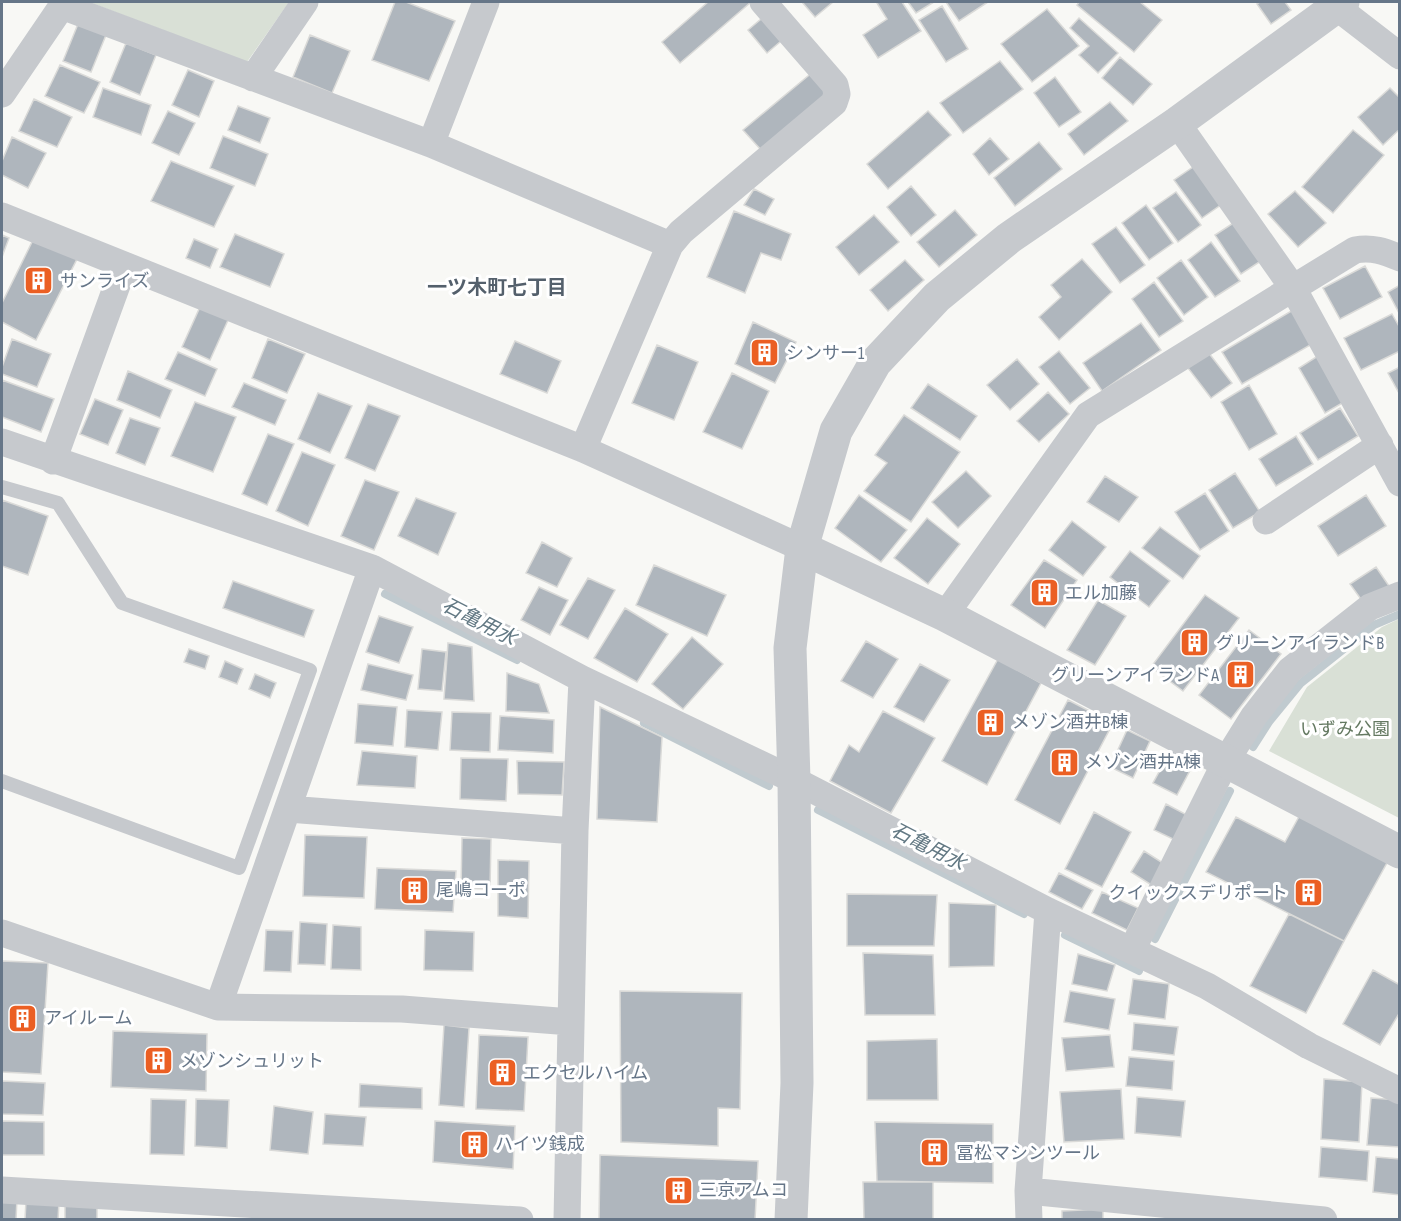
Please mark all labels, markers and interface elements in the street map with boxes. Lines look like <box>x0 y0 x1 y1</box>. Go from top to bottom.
building icon: サンライズ <box>23 265 55 297</box>
place label: サンライズ <box>60 271 149 292</box>
district label: 一ツ木町七丁目 <box>427 276 567 300</box>
building icon: シンサー1 <box>749 337 781 369</box>
place label: シンサー1 <box>786 343 865 364</box>
building icon: エル加藤 <box>1028 577 1060 609</box>
place label: エル加藤 <box>1065 583 1137 604</box>
water label: 石亀用水 <box>438 593 522 652</box>
building icon: グリーンアイランドB <box>1179 627 1211 659</box>
place label: グリーンアイランドB <box>1216 633 1384 654</box>
building icon: グリーンアイランドA <box>1224 659 1256 691</box>
place label: グリーンアイランドA <box>1051 665 1219 686</box>
building icon: メゾン酒井B棟 <box>975 706 1007 738</box>
place label: メゾン酒井B棟 <box>1012 712 1128 733</box>
park label: いずみ公園 <box>1300 719 1390 740</box>
building icon: メゾン酒井A棟 <box>1048 746 1080 778</box>
place label: メゾン酒井A棟 <box>1085 752 1201 773</box>
water label: 石亀用水 <box>887 818 971 877</box>
building icon: 尾嶋コーポ <box>399 874 431 906</box>
building icon: クイックスデリポート <box>1293 877 1325 909</box>
place label: 尾嶋コーポ <box>436 880 526 901</box>
place label: クイックスデリポート <box>1109 883 1288 904</box>
building icon: アイルーム <box>7 1002 39 1034</box>
place label: アイルーム <box>44 1008 133 1029</box>
building icon: メゾンシュリット <box>143 1045 175 1077</box>
place label: メゾンシュリット <box>180 1051 324 1072</box>
building icon: エクセルハイム <box>486 1057 518 1089</box>
place label: エクセルハイム <box>523 1063 648 1084</box>
building icon: ハイツ銭成 <box>458 1128 490 1160</box>
place label: ハイツ銭成 <box>495 1134 585 1155</box>
building icon: 冨松マシンツール <box>919 1137 951 1169</box>
place label: 冨松マシンツール <box>956 1143 1100 1164</box>
building icon: 三京アムコ <box>662 1174 694 1206</box>
place label: 三京アムコ <box>699 1180 788 1201</box>

